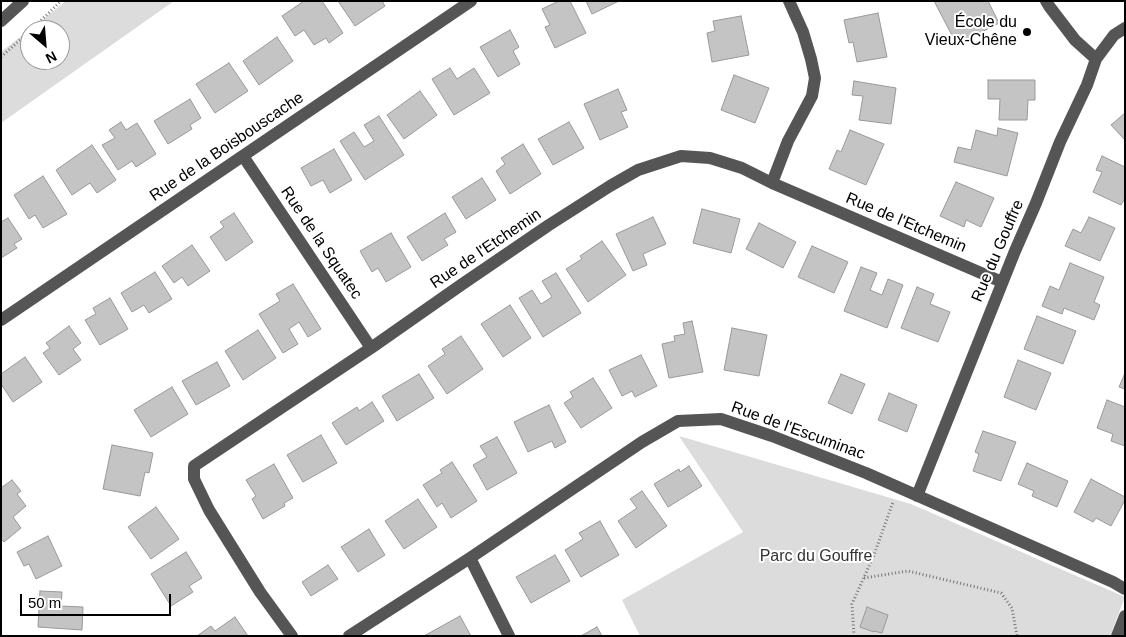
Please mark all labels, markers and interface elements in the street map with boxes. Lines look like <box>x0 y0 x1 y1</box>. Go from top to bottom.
place label: École du Vieux-Chêne <box>925 13 1017 51</box>
north arrow <box>20 20 70 70</box>
marker: École du Vieux-Chêne <box>1021 26 1033 38</box>
text: N <box>43 48 59 67</box>
street label: Rue de la Boisbouscache <box>146 88 308 206</box>
street label: Rue de la Squatec <box>276 183 366 303</box>
street label: Rue de l'Etchemin <box>843 189 969 257</box>
street label: Rue du Gouffre <box>968 197 1028 305</box>
street label: Rue de l'Etchemin <box>427 205 545 293</box>
street label: Rue de l'Escuminac <box>729 398 867 464</box>
park label: Parc du Gouffre <box>760 547 872 567</box>
scale bar <box>22 584 174 616</box>
text: 50 m <box>28 594 61 611</box>

